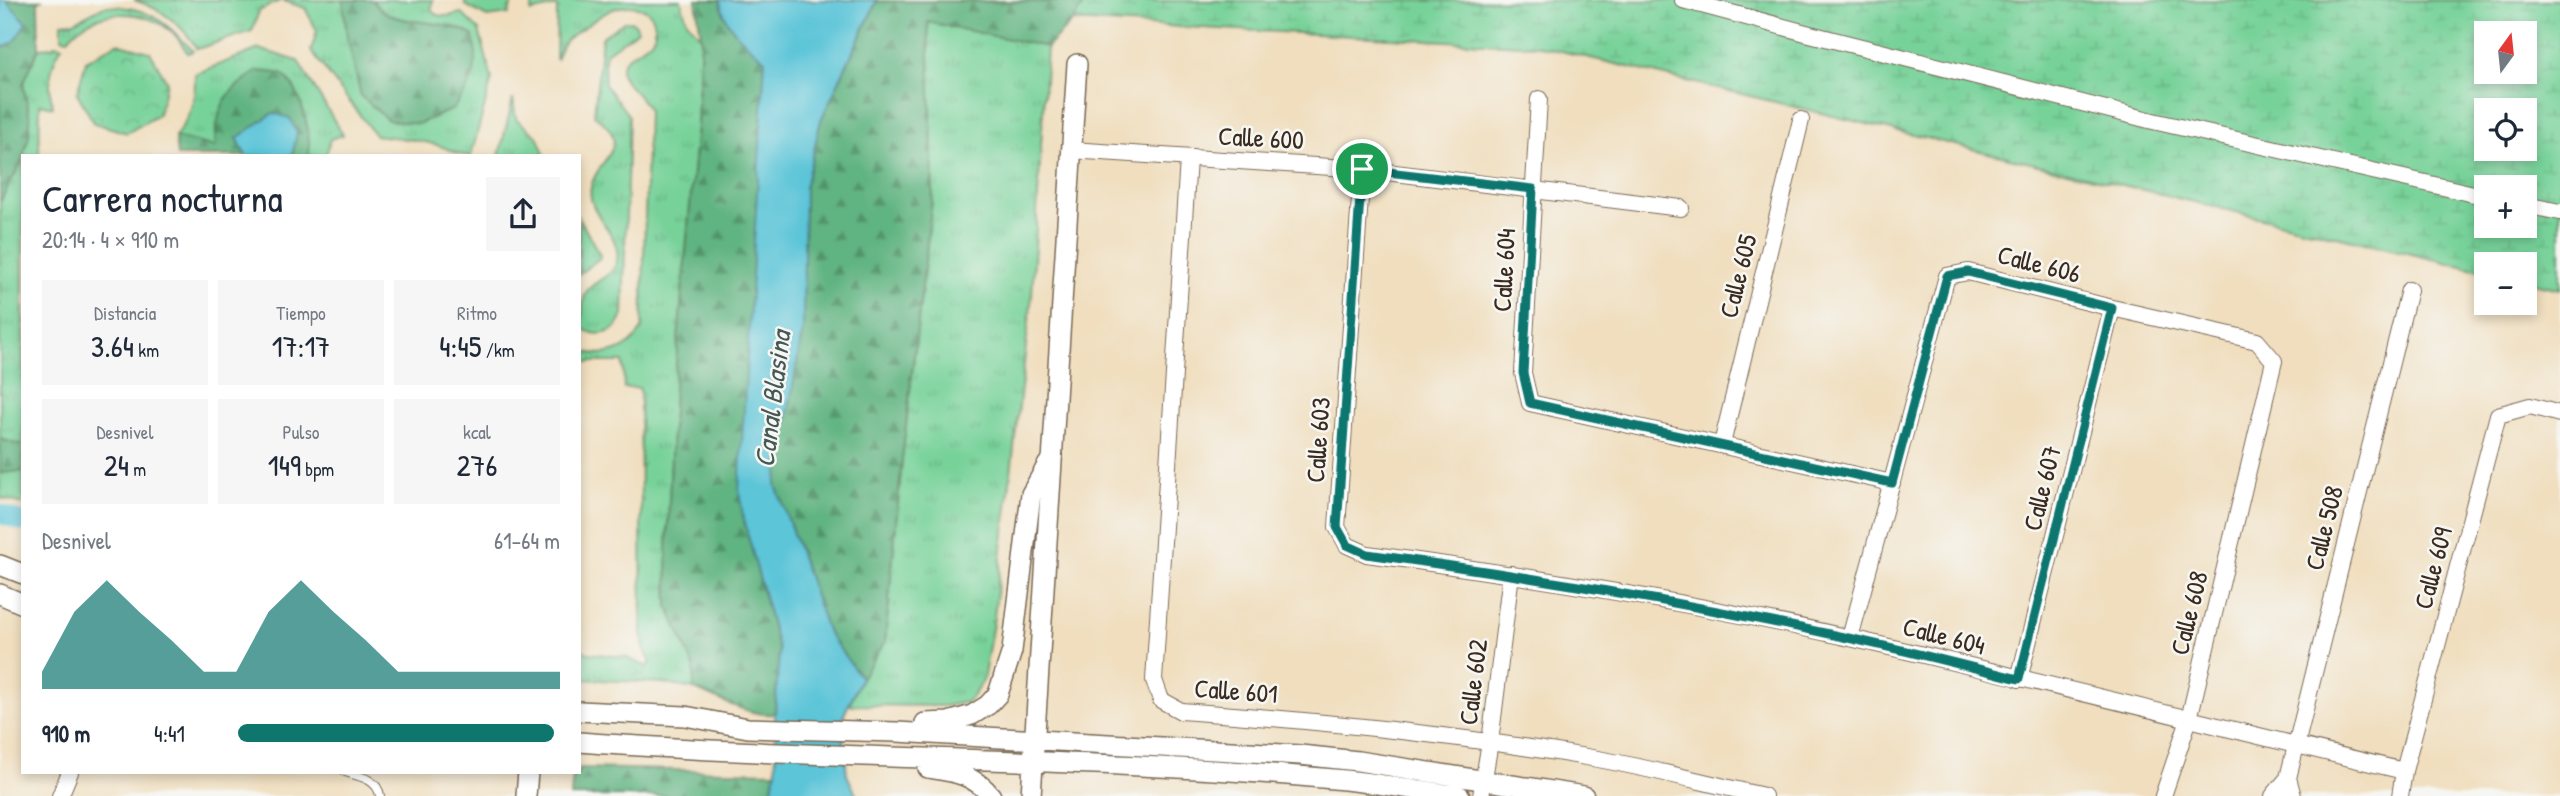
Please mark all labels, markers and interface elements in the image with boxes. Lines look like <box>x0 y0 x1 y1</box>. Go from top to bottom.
north arrow <box>2474 21 2538 84</box>
map controls <box>2474 21 2537 315</box>
button: locate <box>2474 98 2537 161</box>
street label: Calle 600 <box>1217 118 1305 157</box>
pin <box>1332 139 1392 199</box>
icon: arrive <box>1343 150 1381 188</box>
text: Carrera nocturna <box>42 172 283 224</box>
button: + <box>2474 175 2537 238</box>
button: share <box>486 177 560 251</box>
text: 20:14 · 4 × 910 m <box>42 224 179 255</box>
street label: Calle 604 <box>1484 227 1523 313</box>
street label: Calle 605 <box>1710 230 1765 321</box>
street label: Calle 606 <box>1994 236 2084 291</box>
button: − <box>2474 252 2537 315</box>
text: Distancia <box>94 300 156 326</box>
text: Tiempo <box>276 300 326 326</box>
text: Ritmo <box>457 300 497 326</box>
text: 3.64 <box>91 326 134 366</box>
text: 17:17 <box>272 326 330 366</box>
text: 4:45 <box>439 326 481 366</box>
water label: Canal Blasina <box>745 326 800 469</box>
text: km <box>134 337 159 363</box>
text: /km <box>481 337 515 363</box>
street label: Calle 603 <box>1297 396 1338 484</box>
text: Desnivel <box>97 419 153 445</box>
text: Pulso <box>283 419 319 445</box>
text: kcal <box>463 419 491 445</box>
street label: Calle 607 <box>2014 441 2069 534</box>
text: 24 <box>104 445 129 485</box>
text: 149 <box>268 445 301 485</box>
text: 276 <box>457 445 497 485</box>
text: m <box>129 456 146 482</box>
text: bpm <box>301 456 334 482</box>
street label: Calle 508 <box>2296 482 2351 574</box>
street label: Calle 609 <box>2405 523 2460 613</box>
text: Desnivel <box>42 525 111 556</box>
text: 61–64 m <box>494 525 560 556</box>
street label: Calle 608 <box>2161 567 2216 658</box>
street label: Calle 604 <box>1899 608 1989 663</box>
street label: Calle 602 <box>1450 637 1495 727</box>
street label: Calle 601 <box>1193 670 1279 711</box>
text: 910 m <box>42 718 90 749</box>
text: 4:41 <box>154 718 185 749</box>

